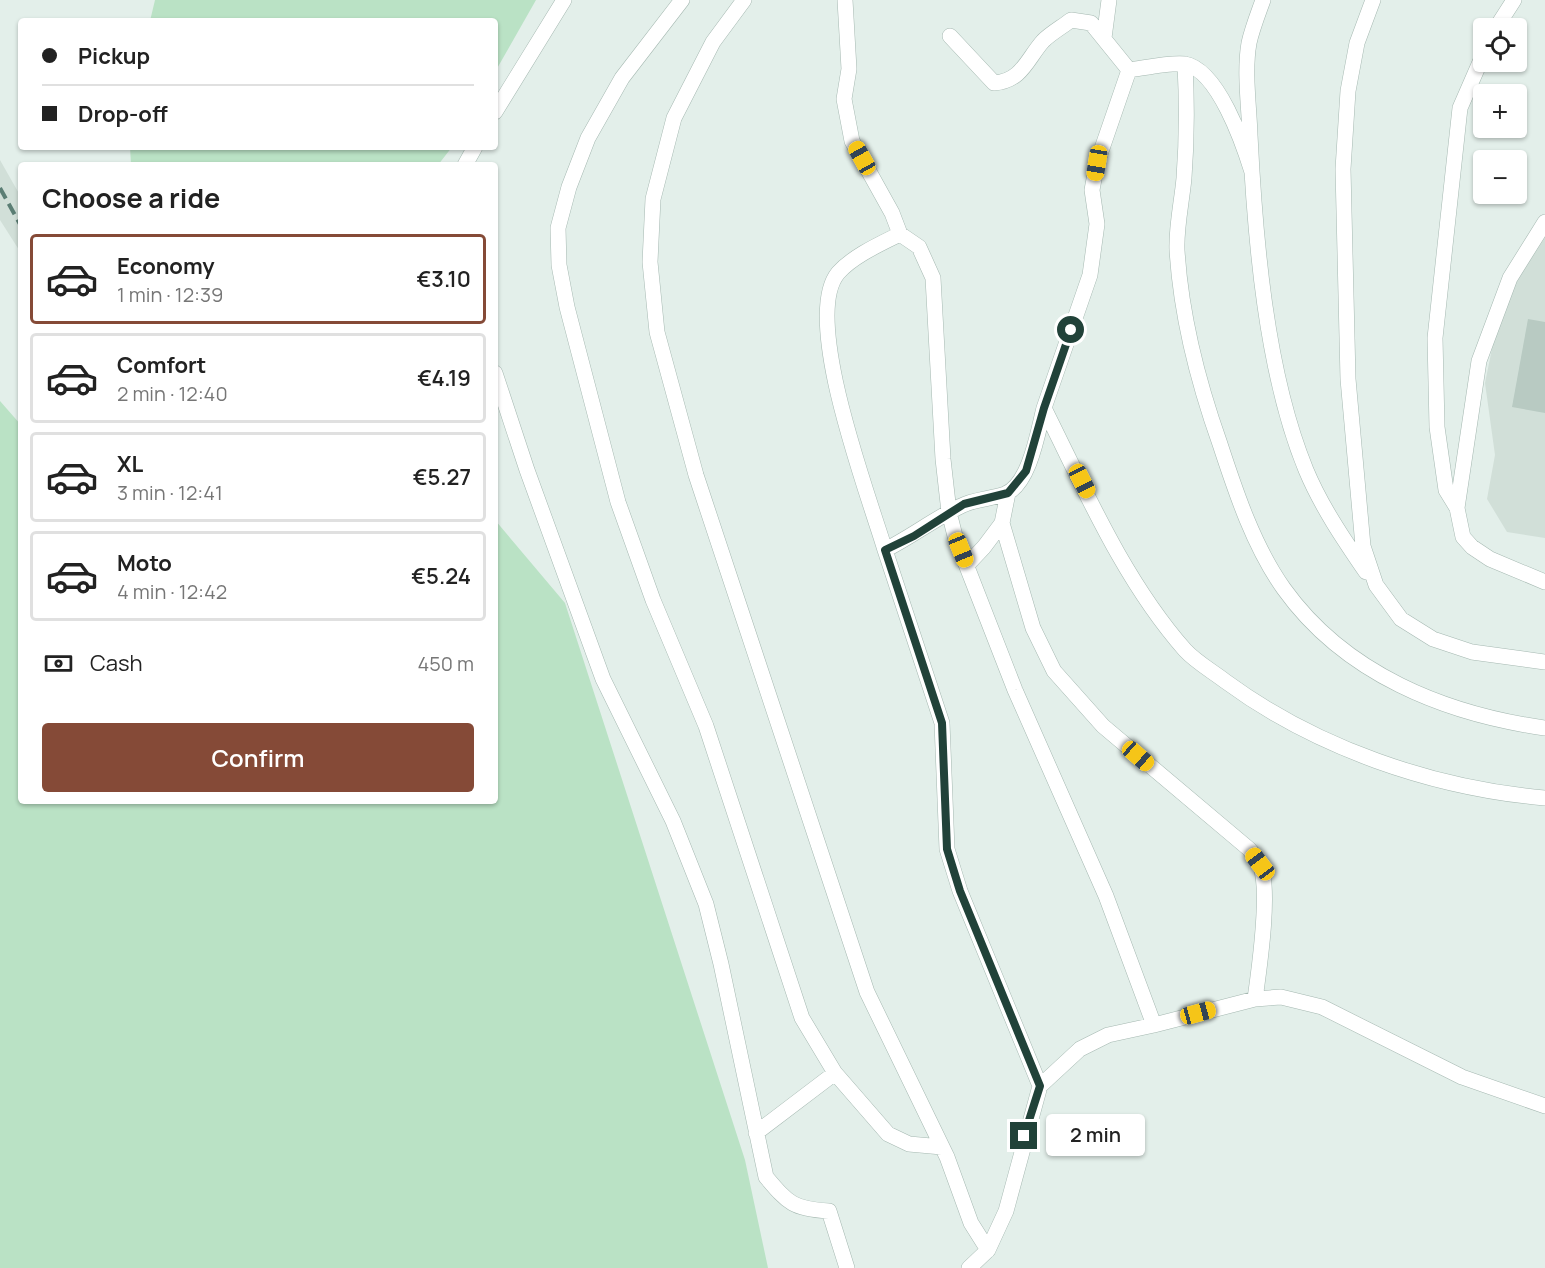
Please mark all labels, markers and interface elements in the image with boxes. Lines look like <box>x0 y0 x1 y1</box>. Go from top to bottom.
map controls <box>1473 18 1527 204</box>
button: locate <box>1473 18 1527 72</box>
text: Pickup <box>78 41 150 71</box>
button: + <box>1473 84 1527 138</box>
text: Drop-off <box>78 99 168 129</box>
car <box>845 138 879 178</box>
car <box>1085 144 1109 182</box>
button: − <box>1473 150 1527 204</box>
text: Choose a ride <box>42 179 220 216</box>
text: Economy <box>117 251 215 281</box>
icon: car <box>45 252 99 306</box>
text: €3.10 <box>417 264 471 294</box>
text: 1 min · 12:39 <box>117 281 224 308</box>
route start <box>1057 316 1084 343</box>
text: Comfort <box>117 350 206 380</box>
icon: car <box>45 351 99 405</box>
text: €4.19 <box>417 363 471 393</box>
text: 2 min · 12:40 <box>117 380 228 407</box>
text: XL <box>117 449 143 479</box>
icon: car <box>45 450 99 504</box>
car <box>1066 461 1098 501</box>
text: €5.27 <box>413 462 471 492</box>
text: 3 min · 12:41 <box>117 479 223 506</box>
car <box>946 530 976 570</box>
text: Moto <box>117 548 172 578</box>
icon: car <box>45 549 99 603</box>
text: €5.24 <box>411 561 471 591</box>
text: 4 min · 12:42 <box>117 578 227 605</box>
icon: cash <box>42 647 75 680</box>
text: Cash <box>90 648 143 678</box>
text: 450 m <box>418 650 474 677</box>
button: Confirm <box>42 723 474 792</box>
car <box>1119 737 1157 775</box>
car <box>1242 844 1278 884</box>
car <box>1178 1000 1218 1026</box>
callout: 2 min <box>1045 1115 1144 1157</box>
text: 2 min <box>1070 1121 1121 1148</box>
route end <box>1010 1122 1037 1149</box>

